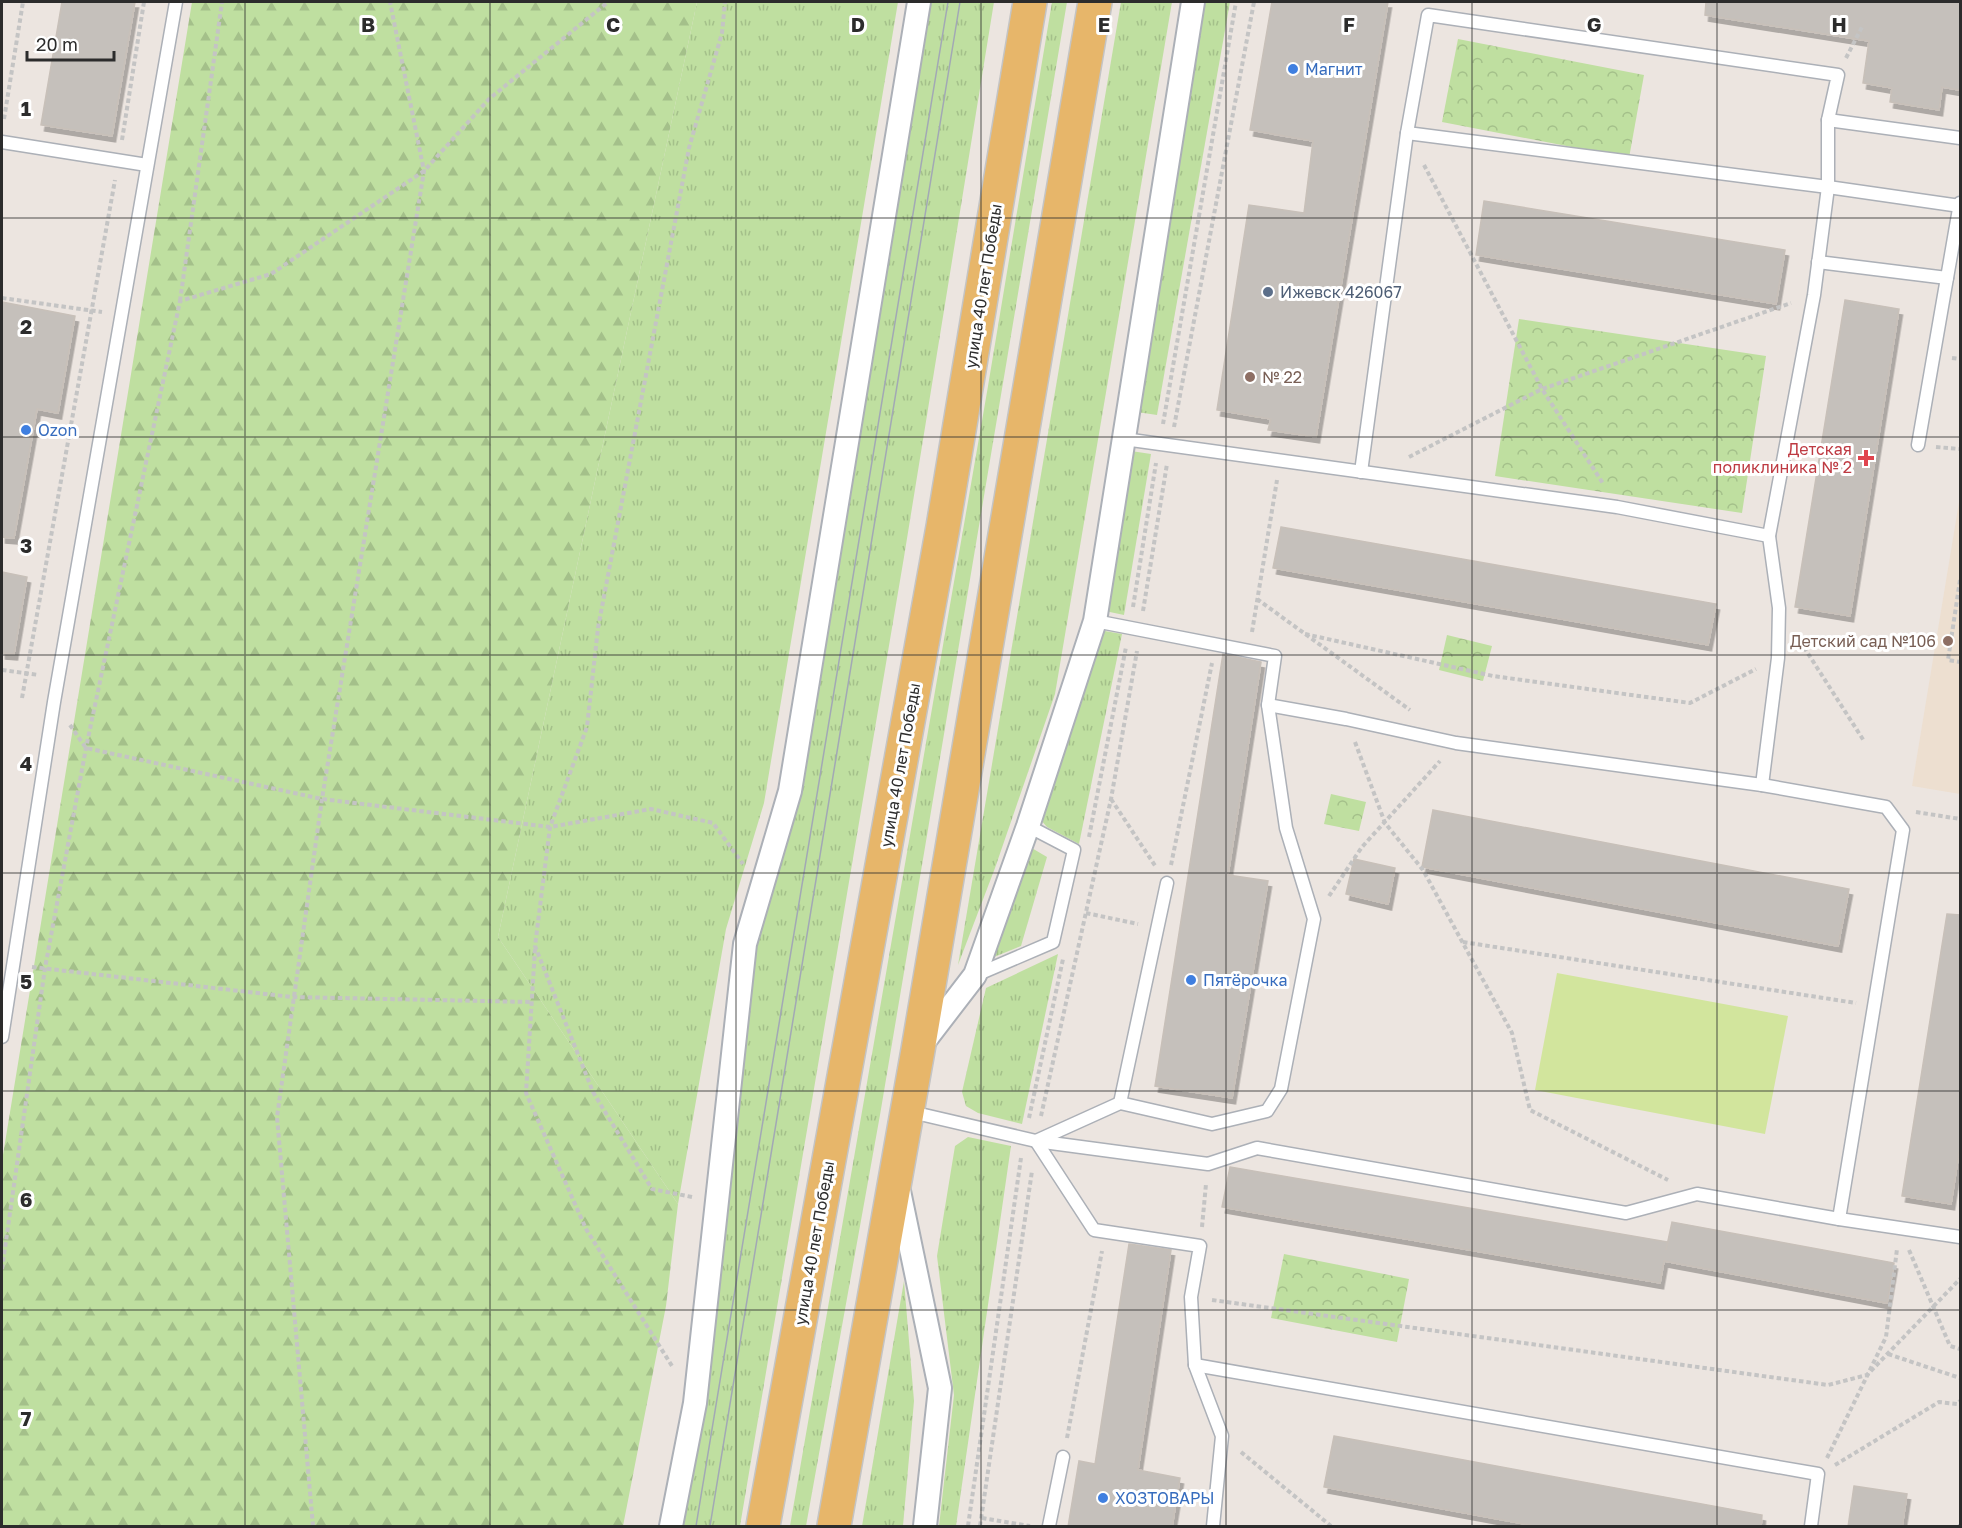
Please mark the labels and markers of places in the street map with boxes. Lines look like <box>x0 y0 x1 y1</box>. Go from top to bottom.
place label: Магнит <box>1305 59 1363 79</box>
marker: Магнит <box>1286 62 1300 76</box>
place label: Ижевск 426067 <box>1280 282 1402 302</box>
marker: Ижевск 426067 <box>1261 285 1275 299</box>
place label: № 22 <box>1262 367 1302 387</box>
marker: № 22 <box>1243 370 1257 384</box>
place label: Ozon <box>38 420 77 440</box>
marker: Ozon <box>19 423 33 437</box>
place label: Детская поликлиника № 2 <box>1713 439 1852 477</box>
marker: Детская поликлиника № 2 <box>1857 449 1875 467</box>
place label: Детский сад №106 <box>1790 631 1936 651</box>
marker: Детский сад №106 <box>1941 634 1955 648</box>
place label: Пятёрочка <box>1203 970 1287 990</box>
marker: Пятёрочка <box>1184 973 1198 987</box>
place label: ХОЗТОВАРЫ <box>1115 1488 1215 1508</box>
marker: ХОЗТОВАРЫ <box>1096 1491 1110 1505</box>

